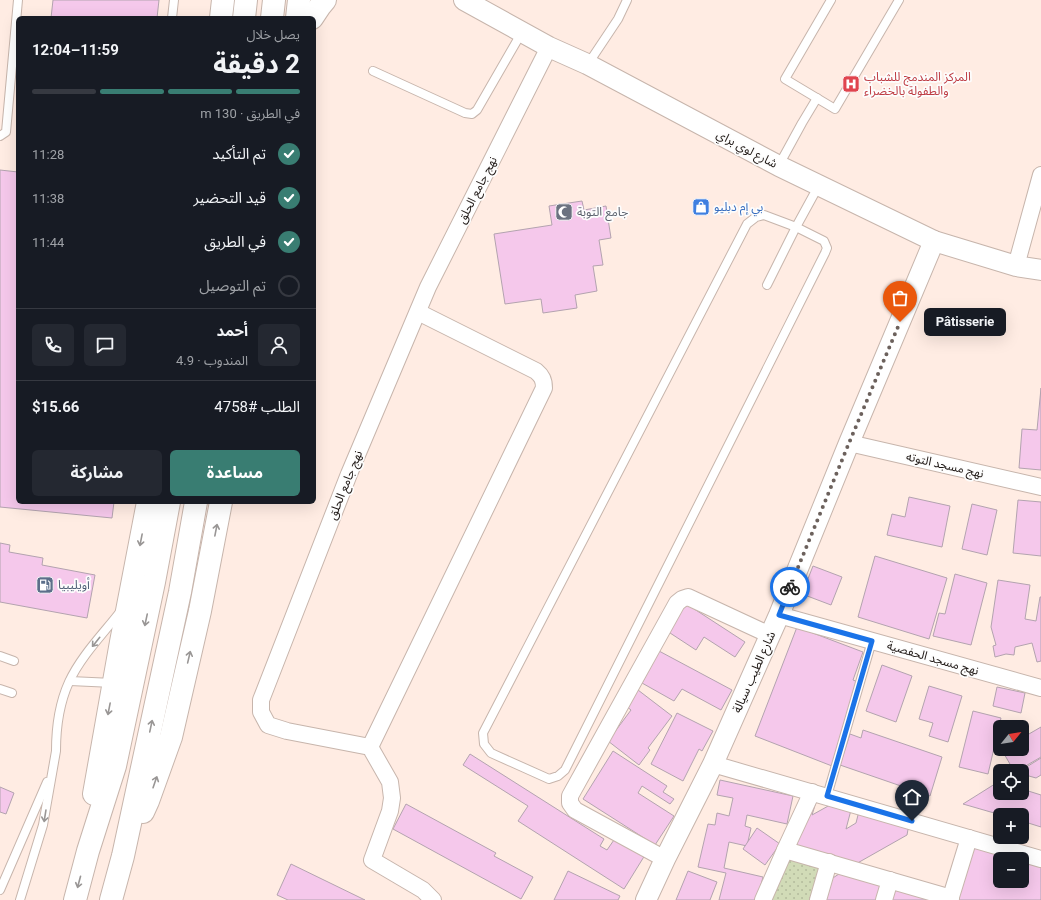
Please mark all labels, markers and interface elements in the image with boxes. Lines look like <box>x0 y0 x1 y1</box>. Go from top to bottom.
text: يصل خلال <box>247 27 300 42</box>
text: 11:59–12:04 <box>32 41 119 59</box>
text: 2 دقيقة <box>213 49 300 79</box>
place label: المركز المندمج للشباب والطفولة بالخضراء <box>864 70 971 98</box>
hospital icon: المركز المندمج للشباب والطفولة بالخضراء <box>841 74 861 94</box>
text: في الطريق · 130 m <box>200 106 300 121</box>
street label: شارع لوي براي <box>713 127 780 173</box>
icon: check <box>278 143 300 165</box>
text: تم التأكيد <box>212 145 266 163</box>
text: 11:28 <box>32 147 64 162</box>
street label: نهج جامع الحلق <box>454 154 502 227</box>
icon: check <box>278 187 300 209</box>
text: قيد التحضير <box>194 189 266 207</box>
text: 11:38 <box>32 191 64 206</box>
shop icon: بي إم دبليو <box>691 197 711 217</box>
place label: بي إم دبليو <box>714 200 763 217</box>
mosque icon: جامع التوبة <box>554 202 574 222</box>
place label: جامع التوبة <box>577 205 628 221</box>
icon: check <box>278 231 300 253</box>
text: في الطريق <box>204 233 266 251</box>
text: 11:44 <box>32 235 64 250</box>
text: تم التوصيل <box>199 277 266 295</box>
pin <box>883 281 917 322</box>
icon: bag <box>889 287 911 309</box>
callout: Pâtisserie <box>924 308 1006 336</box>
text: Pâtisserie <box>936 314 994 329</box>
text: أحمد <box>217 322 248 340</box>
button: phone <box>32 324 74 366</box>
button: chat <box>84 324 126 366</box>
button: person <box>258 324 300 366</box>
text: المندوب · 4.9 <box>176 353 248 368</box>
text: $15.66 <box>32 398 79 416</box>
text: الطلب #4758 <box>214 398 300 416</box>
street label: نهج جامع الحلق <box>325 448 367 522</box>
street label: نهج مسجد التوته <box>904 449 985 483</box>
button: مشاركة <box>32 450 162 496</box>
button: مساعدة <box>170 450 300 496</box>
one-way arrow <box>212 524 220 537</box>
one-way arrow <box>137 534 145 547</box>
courier <box>770 567 810 607</box>
fuel station icon: أويليبيا <box>35 575 55 595</box>
icon: bike <box>779 576 801 598</box>
place label: أويليبيا <box>58 577 90 592</box>
one-way arrow <box>142 613 150 626</box>
street label: شارع الطيب سيالة <box>730 629 780 716</box>
one-way arrow <box>92 636 101 647</box>
street label: نهج مسجد الحفصية <box>885 638 981 680</box>
one-way arrow <box>186 651 194 664</box>
one-way arrow <box>105 702 113 715</box>
one-way arrow <box>147 719 155 732</box>
north arrow <box>993 720 1029 756</box>
map controls <box>993 720 1029 888</box>
button: locate <box>993 764 1029 800</box>
one-way arrow <box>152 776 159 789</box>
pin <box>895 780 929 821</box>
icon: home <box>901 786 923 808</box>
button: + <box>993 808 1029 844</box>
one-way arrow <box>40 810 48 823</box>
button: − <box>993 852 1029 888</box>
one-way arrow <box>75 875 83 888</box>

